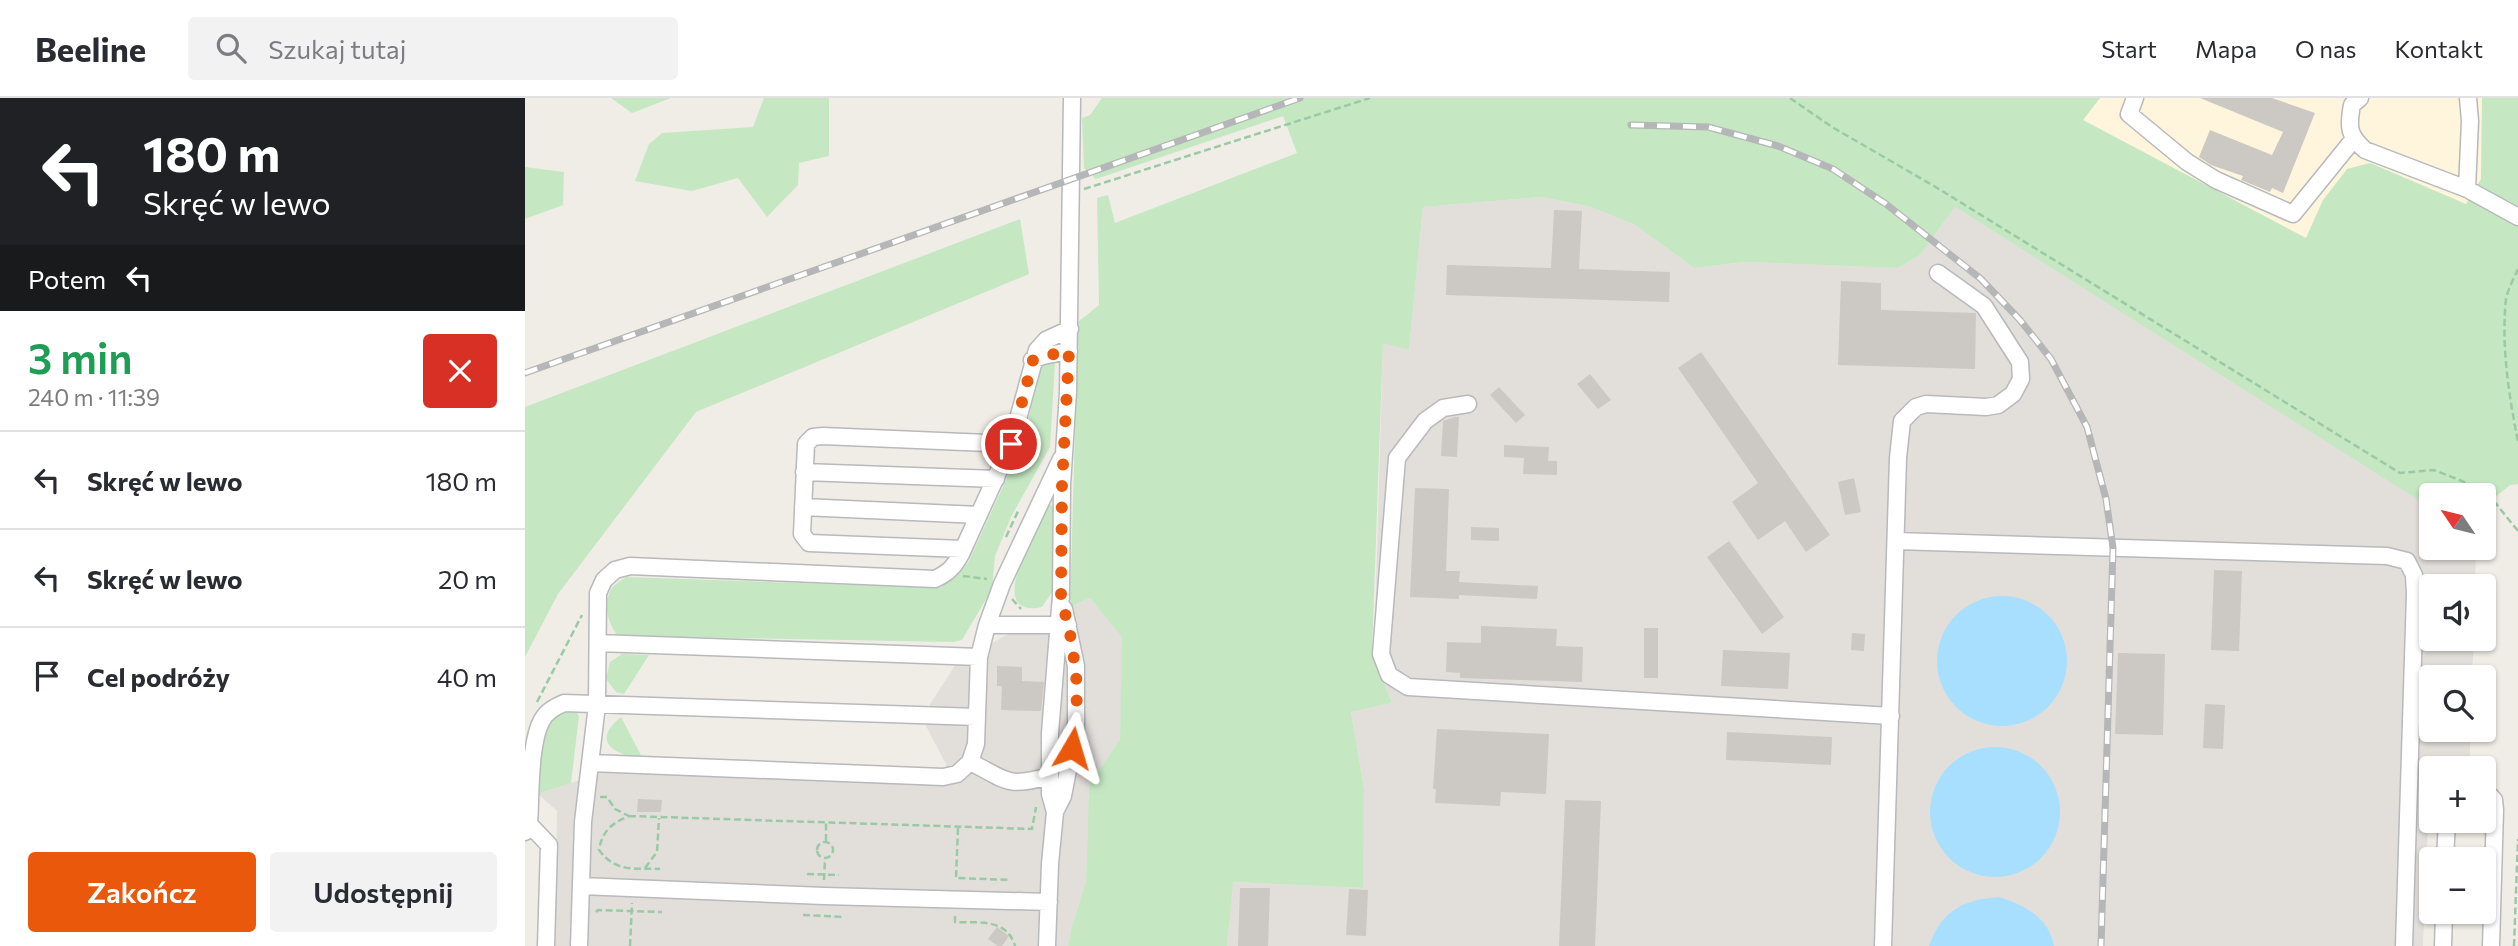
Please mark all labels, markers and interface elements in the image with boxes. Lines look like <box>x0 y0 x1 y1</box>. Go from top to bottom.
search box <box>188 17 678 80</box>
text: Beeline <box>35 28 146 69</box>
icon: search <box>212 29 250 67</box>
text: Szukaj tutaj <box>268 33 406 64</box>
text: Start <box>2101 34 2157 63</box>
text: Mapa <box>2195 34 2257 63</box>
text: O nas <box>2295 34 2356 63</box>
text: Kontakt <box>2394 34 2483 63</box>
text: 180 m <box>143 122 280 182</box>
icon: left <box>28 126 119 217</box>
text: Skręć w lewo <box>143 182 331 222</box>
icon: left <box>120 259 158 297</box>
text: Potem <box>28 263 106 294</box>
text: 3 min <box>28 331 133 383</box>
button: close <box>423 334 497 408</box>
text: 240 m · 11:39 <box>28 383 160 411</box>
pin <box>981 414 1041 474</box>
icon: arrive <box>992 425 1030 463</box>
icon: left <box>28 461 66 499</box>
text: Skręć w lewo <box>87 465 243 496</box>
text: 180 m <box>425 465 497 496</box>
north arrow <box>2419 483 2495 560</box>
map controls <box>2419 483 2496 924</box>
icon: left <box>28 559 66 597</box>
text: Skręć w lewo <box>87 563 243 594</box>
text: 20 m <box>438 563 497 594</box>
button: sound <box>2419 574 2496 651</box>
icon: arrive <box>28 657 66 695</box>
text: Cel podróży <box>87 661 230 692</box>
text: 40 m <box>437 661 497 692</box>
button: search <box>2419 665 2496 742</box>
position arrow <box>1035 711 1109 785</box>
button: + <box>2419 756 2496 833</box>
button: − <box>2419 847 2496 924</box>
button: Zakończ <box>28 852 256 932</box>
button: Udostępnij <box>270 852 497 932</box>

